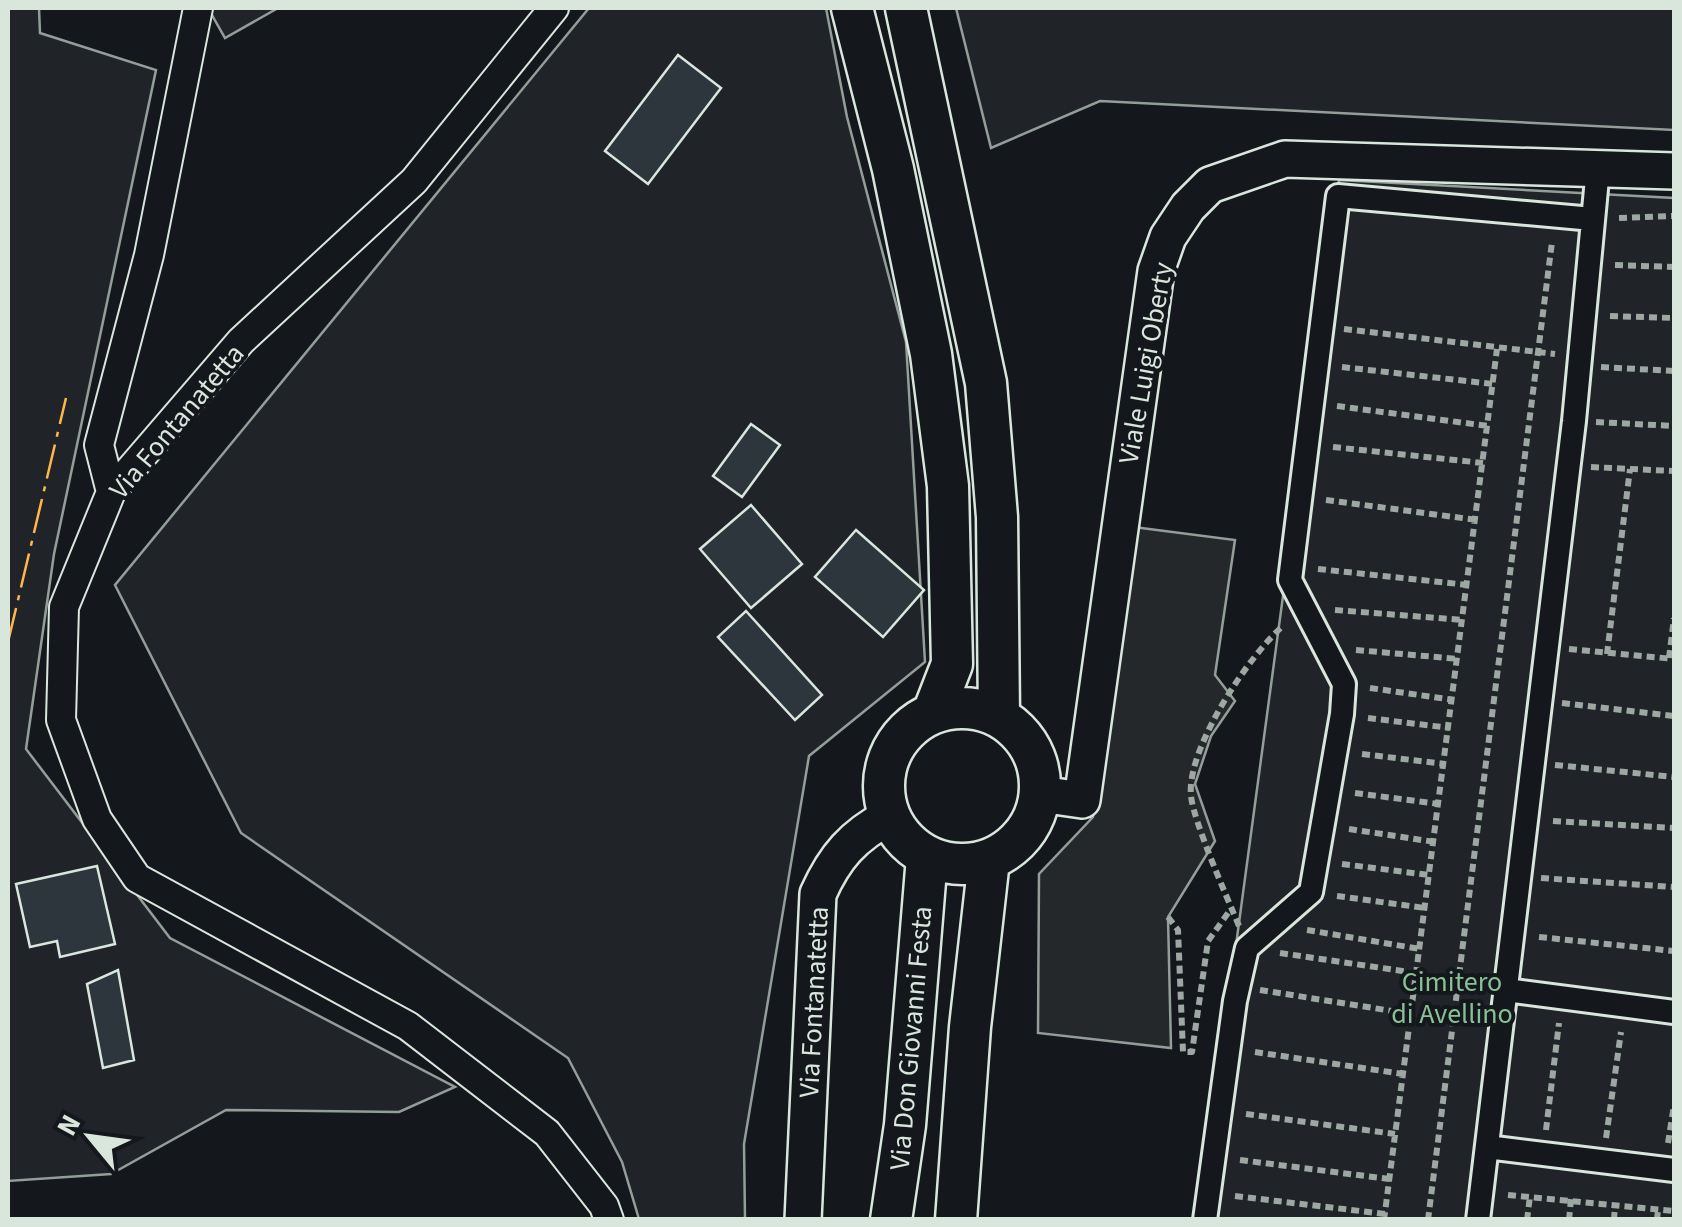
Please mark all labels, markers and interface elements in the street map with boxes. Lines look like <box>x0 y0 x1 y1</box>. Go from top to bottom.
street label: Viale Luigi Oberty <box>1109 259 1183 467</box>
street label: Via Fontanatetta <box>100 335 254 508</box>
street label: Via Don Giovanni Festa <box>880 904 942 1172</box>
street label: Via Fontanatetta <box>789 905 839 1099</box>
park label: Cimitero di Avellino <box>1391 962 1513 1034</box>
north arrow <box>40 1087 140 1187</box>
text: N <box>47 1108 91 1143</box>

